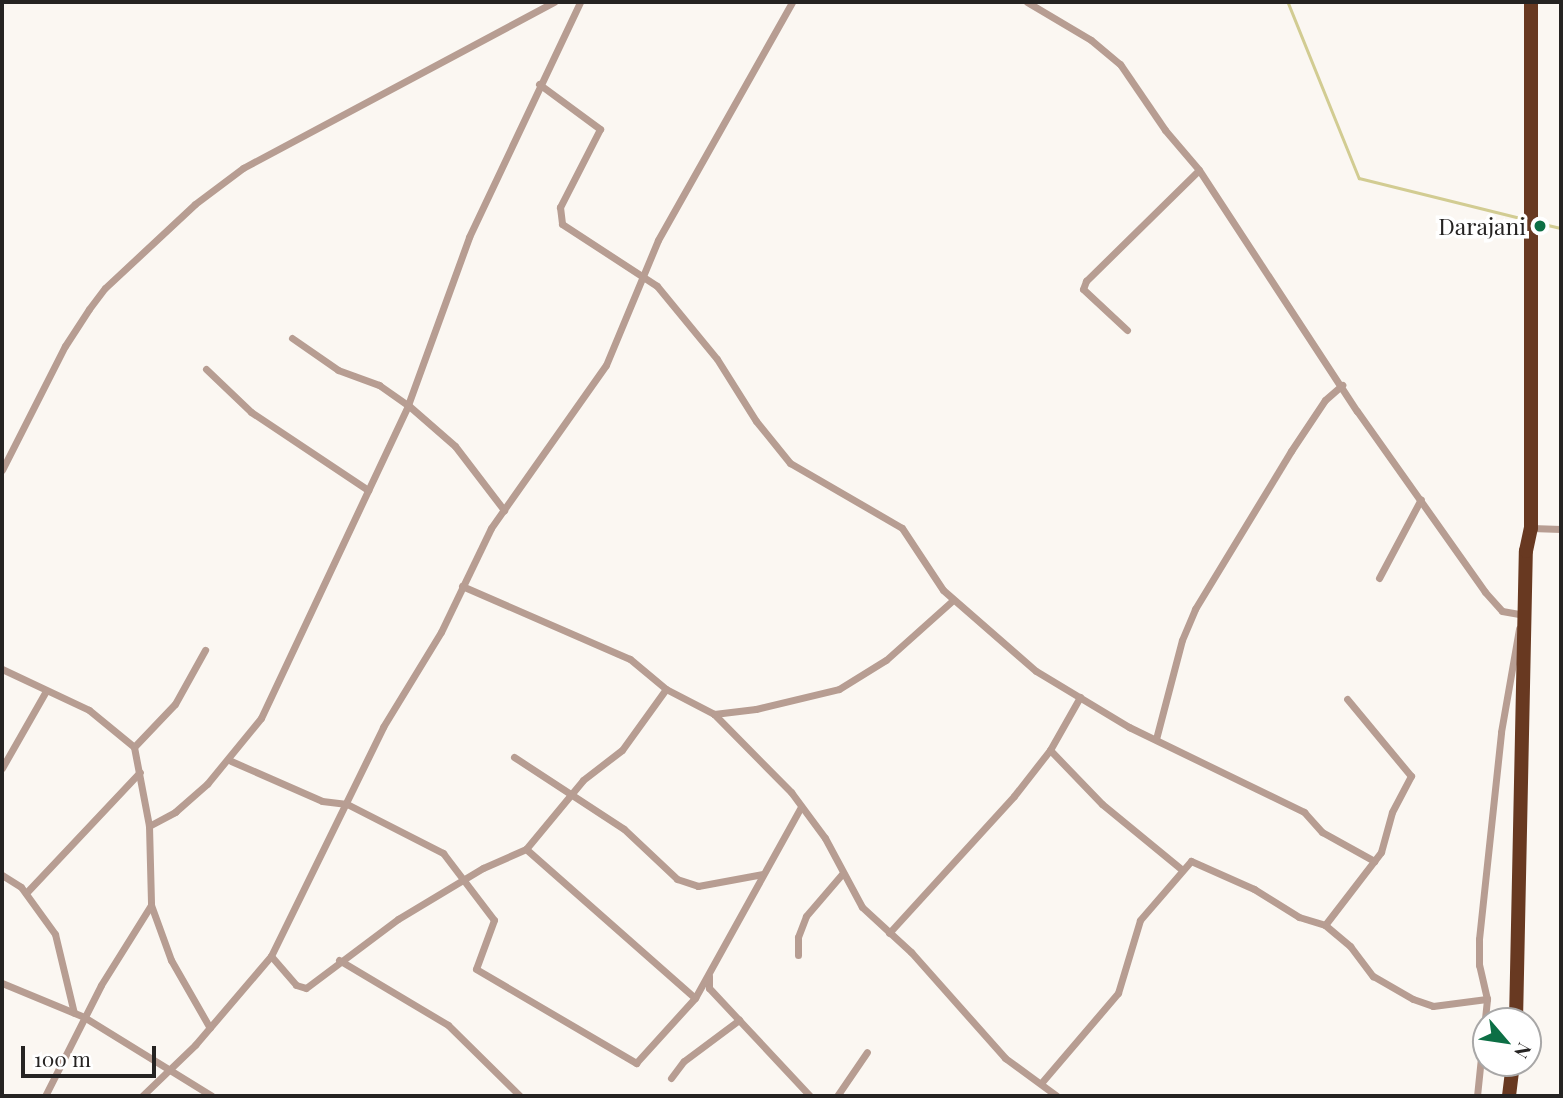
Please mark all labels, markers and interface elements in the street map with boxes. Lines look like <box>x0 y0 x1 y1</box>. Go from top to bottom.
place label: Darajani <box>1438 212 1526 240</box>
marker: Darajani <box>1532 218 1548 234</box>
north arrow <box>1472 1007 1542 1077</box>
scale bar <box>24 1032 159 1076</box>
text: N <box>1509 1039 1538 1064</box>
text: 100 m <box>34 1044 91 1072</box>

